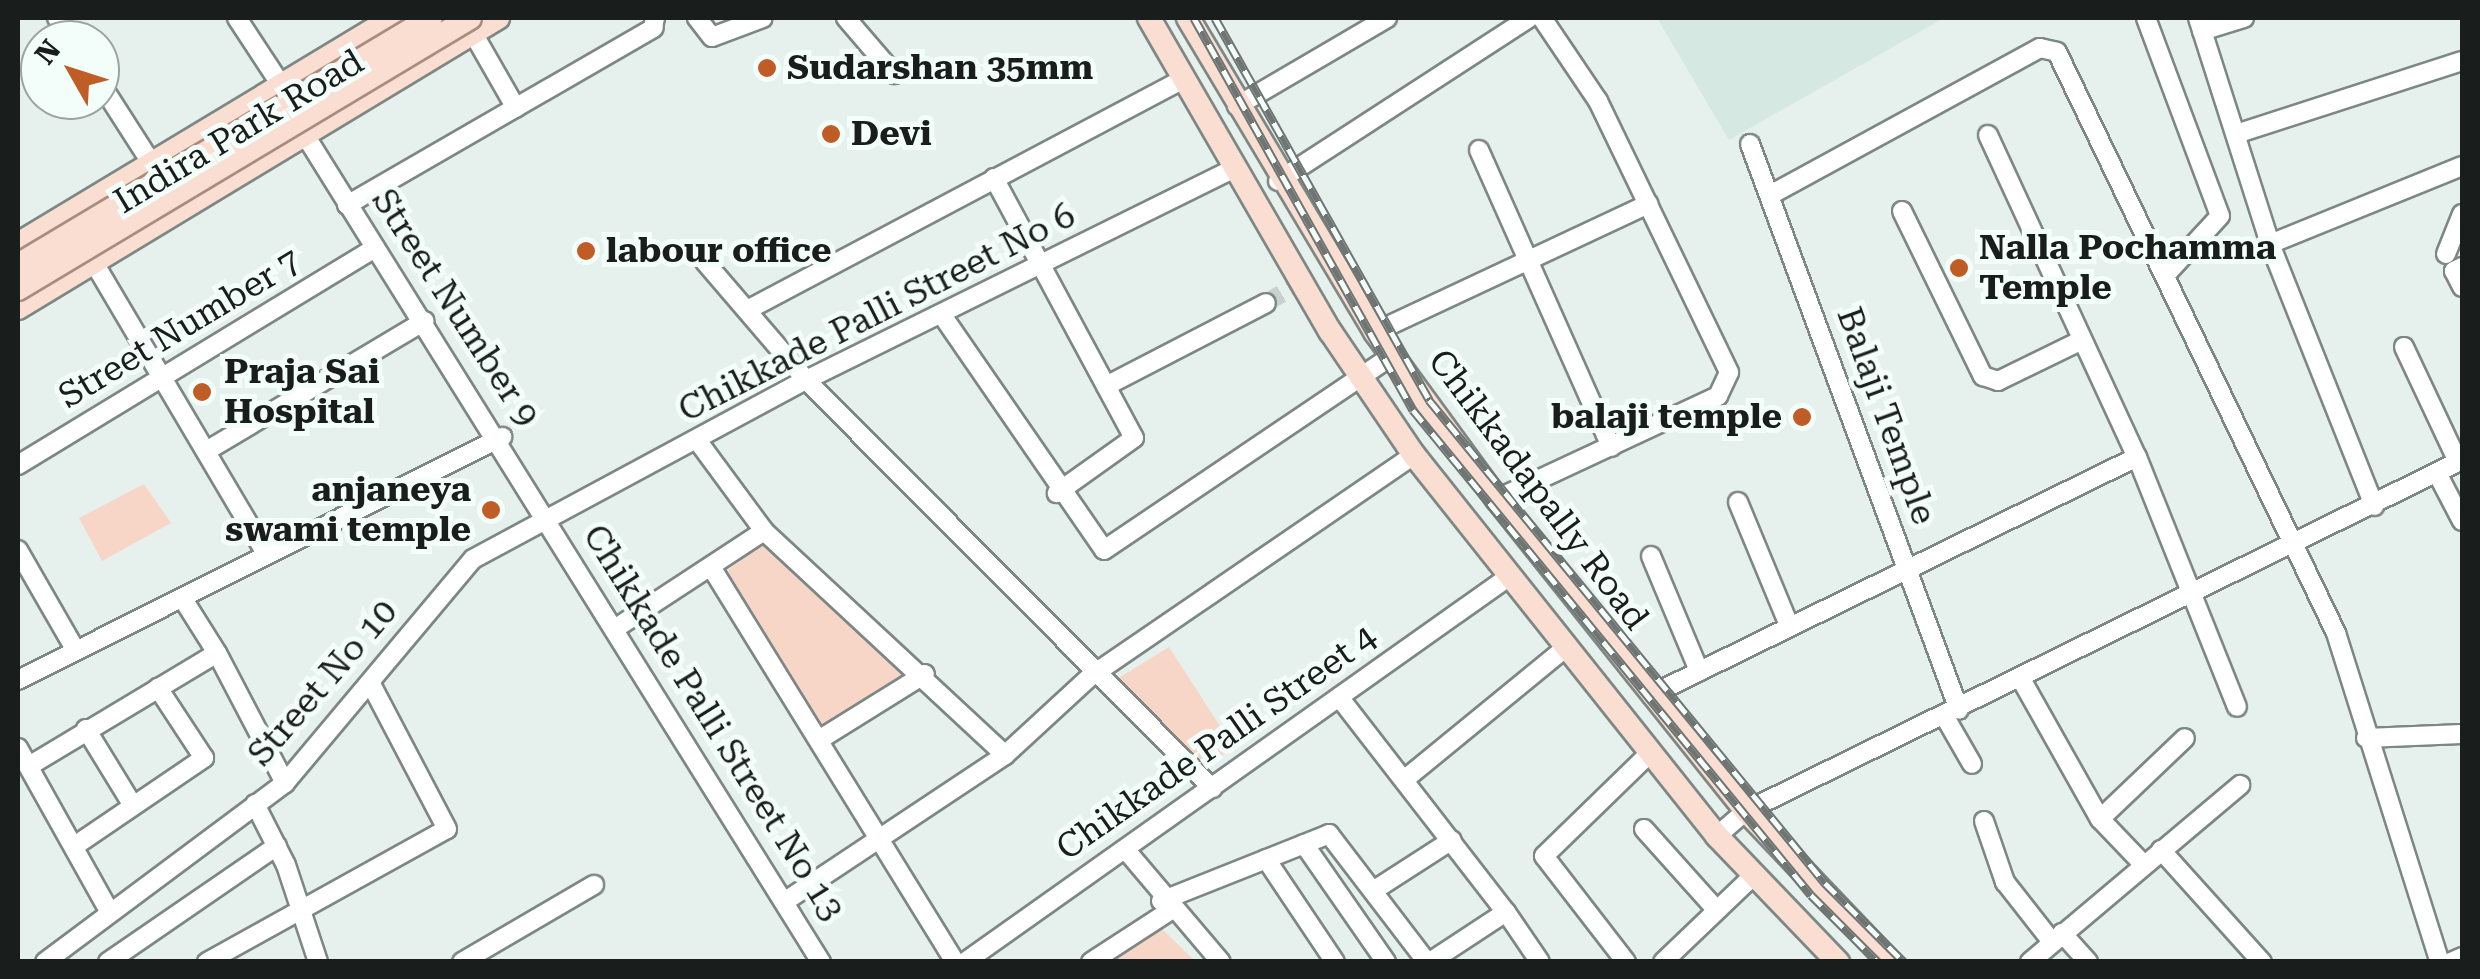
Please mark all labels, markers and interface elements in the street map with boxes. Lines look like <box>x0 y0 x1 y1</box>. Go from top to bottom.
north arrow <box>20 20 120 120</box>
text: N <box>28 33 67 71</box>
street label: Indira Park Road <box>107 41 371 223</box>
place label: Sudarshan 35mm <box>787 47 1093 89</box>
marker: Sudarshan 35mm <box>756 57 778 79</box>
place label: Devi <box>851 113 932 155</box>
marker: Devi <box>820 123 842 145</box>
street label: Street Number 9 <box>363 181 547 435</box>
street label: Chikkade Palli Street No 6 <box>672 195 1082 431</box>
place label: Nalla Pochamma Temple <box>1979 227 2276 309</box>
place label: labour office <box>606 230 831 272</box>
street label: Street Number 7 <box>51 240 309 418</box>
marker: labour office <box>575 240 597 262</box>
marker: Nalla Pochamma Temple <box>1948 257 1970 279</box>
street label: Balaji Temple <box>1827 302 1945 530</box>
street label: Chikkadapally Road <box>1419 342 1657 638</box>
place label: Praja Sai Hospital <box>224 351 380 433</box>
marker: Praja Sai Hospital <box>189 379 215 405</box>
place label: balaji temple <box>1551 396 1782 438</box>
marker: balaji temple <box>1791 406 1813 428</box>
place label: anjaneya swami temple <box>225 469 471 551</box>
marker: anjaneya swami temple <box>480 499 502 521</box>
street label: Chikkade Palli Street No 13 <box>574 517 852 929</box>
street label: Street No 10 <box>239 591 407 775</box>
street label: Chikkade Palli Street 4 <box>1049 616 1385 870</box>

